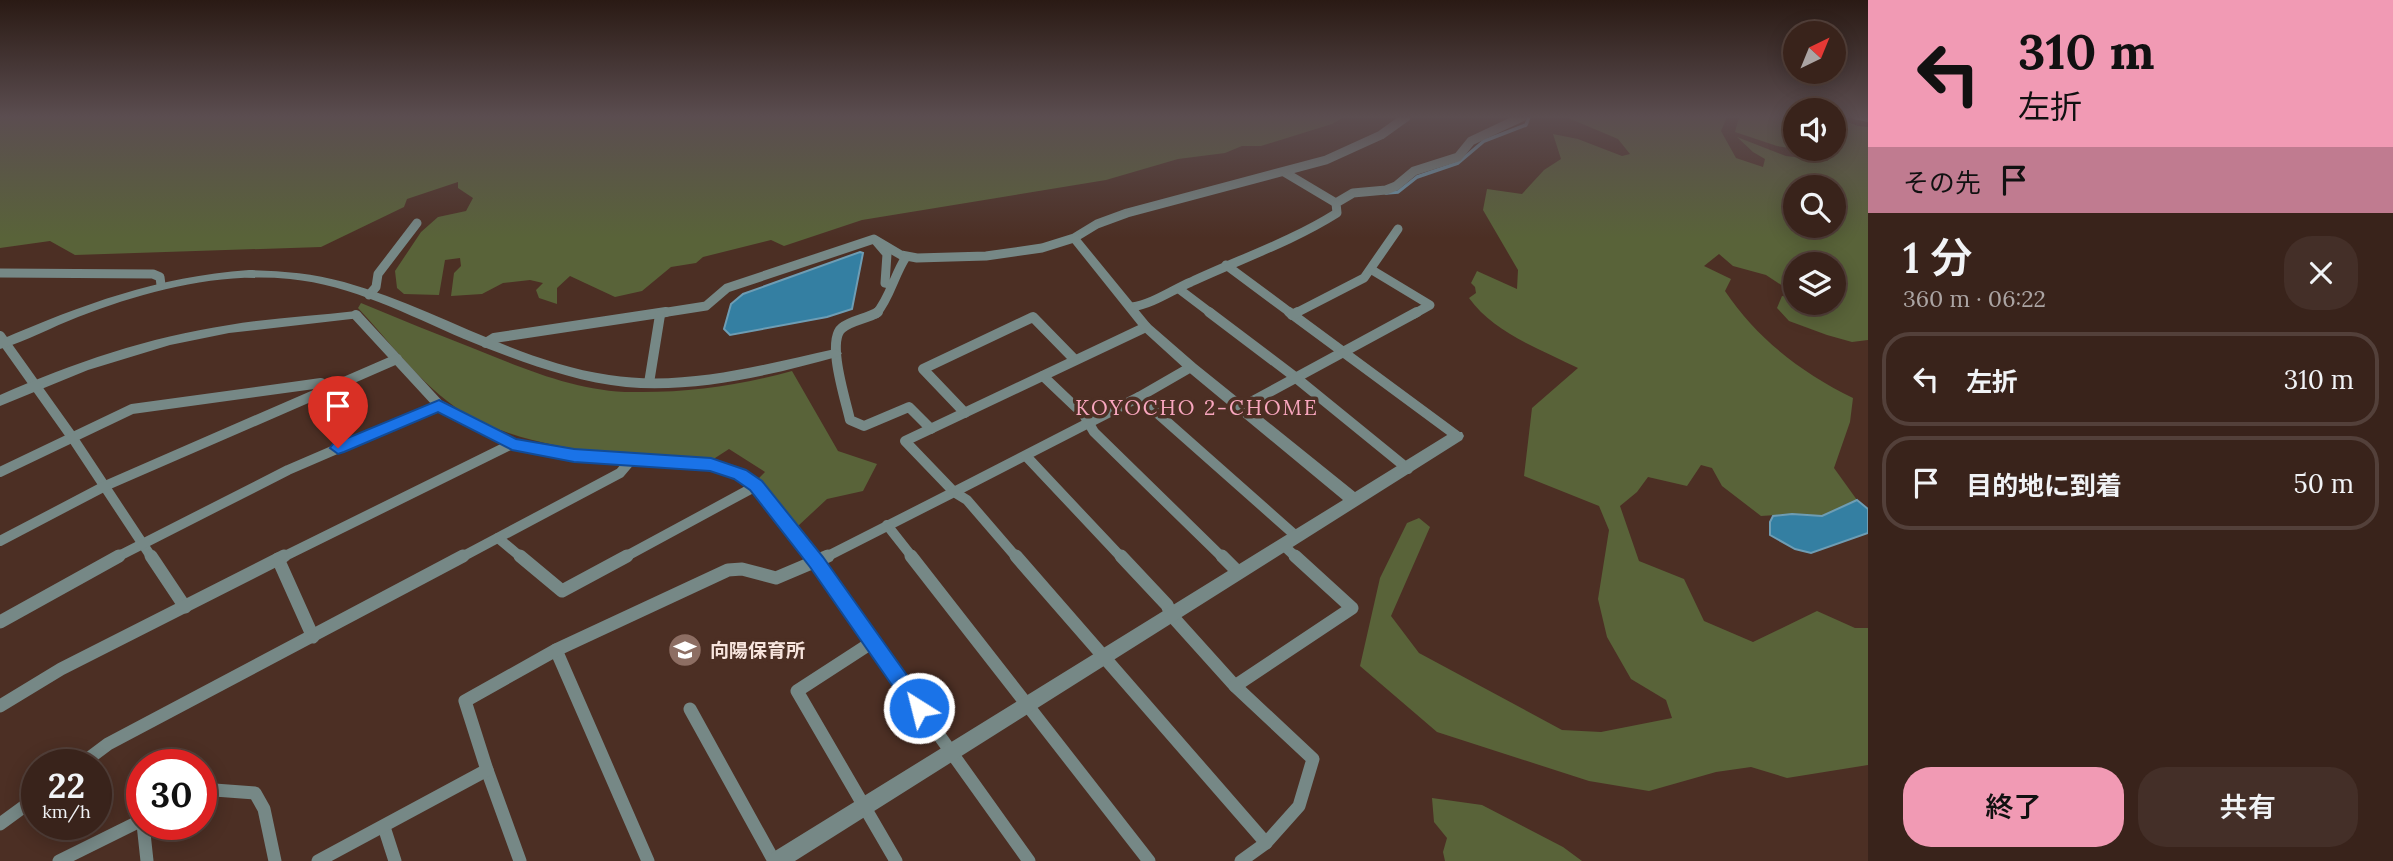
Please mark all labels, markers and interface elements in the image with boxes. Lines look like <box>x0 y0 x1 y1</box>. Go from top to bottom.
text: 310 m <box>2018 20 2154 82</box>
north arrow <box>1783 21 1846 84</box>
map controls <box>1783 21 1846 315</box>
icon: left <box>1903 28 1994 119</box>
text: 左折 <box>2018 86 2082 127</box>
button: sound <box>1783 98 1846 161</box>
icon: arrive <box>1995 161 2033 199</box>
text: その先 <box>1903 166 1981 199</box>
button: search <box>1783 175 1846 238</box>
text: 1 分 <box>1903 231 1973 285</box>
button: close <box>2284 236 2358 310</box>
button: layers <box>1783 252 1846 315</box>
text: 360 m · 06:22 <box>1903 284 2046 313</box>
icon: left <box>1907 360 1945 398</box>
text: 310 m <box>2284 363 2354 396</box>
text: 左折 <box>1966 365 2018 398</box>
pin <box>308 376 368 448</box>
icon: arrive <box>319 387 357 425</box>
district label: KOYOCHO 2-CHOME <box>1075 394 1319 421</box>
icon: arrive <box>1907 464 1945 502</box>
text: 50 m <box>2294 467 2354 500</box>
text: 目的地に到着 <box>1966 469 2122 502</box>
school or university icon: 向陽保育所 <box>666 631 704 669</box>
place label: 向陽保育所 <box>710 638 805 662</box>
position arrow <box>882 671 956 745</box>
speed limit sign: 30 <box>126 749 217 840</box>
text: 22 <box>48 763 85 808</box>
button: 終了 <box>1903 767 2124 847</box>
button: 共有 <box>2138 767 2358 847</box>
text: km/h <box>42 800 91 823</box>

